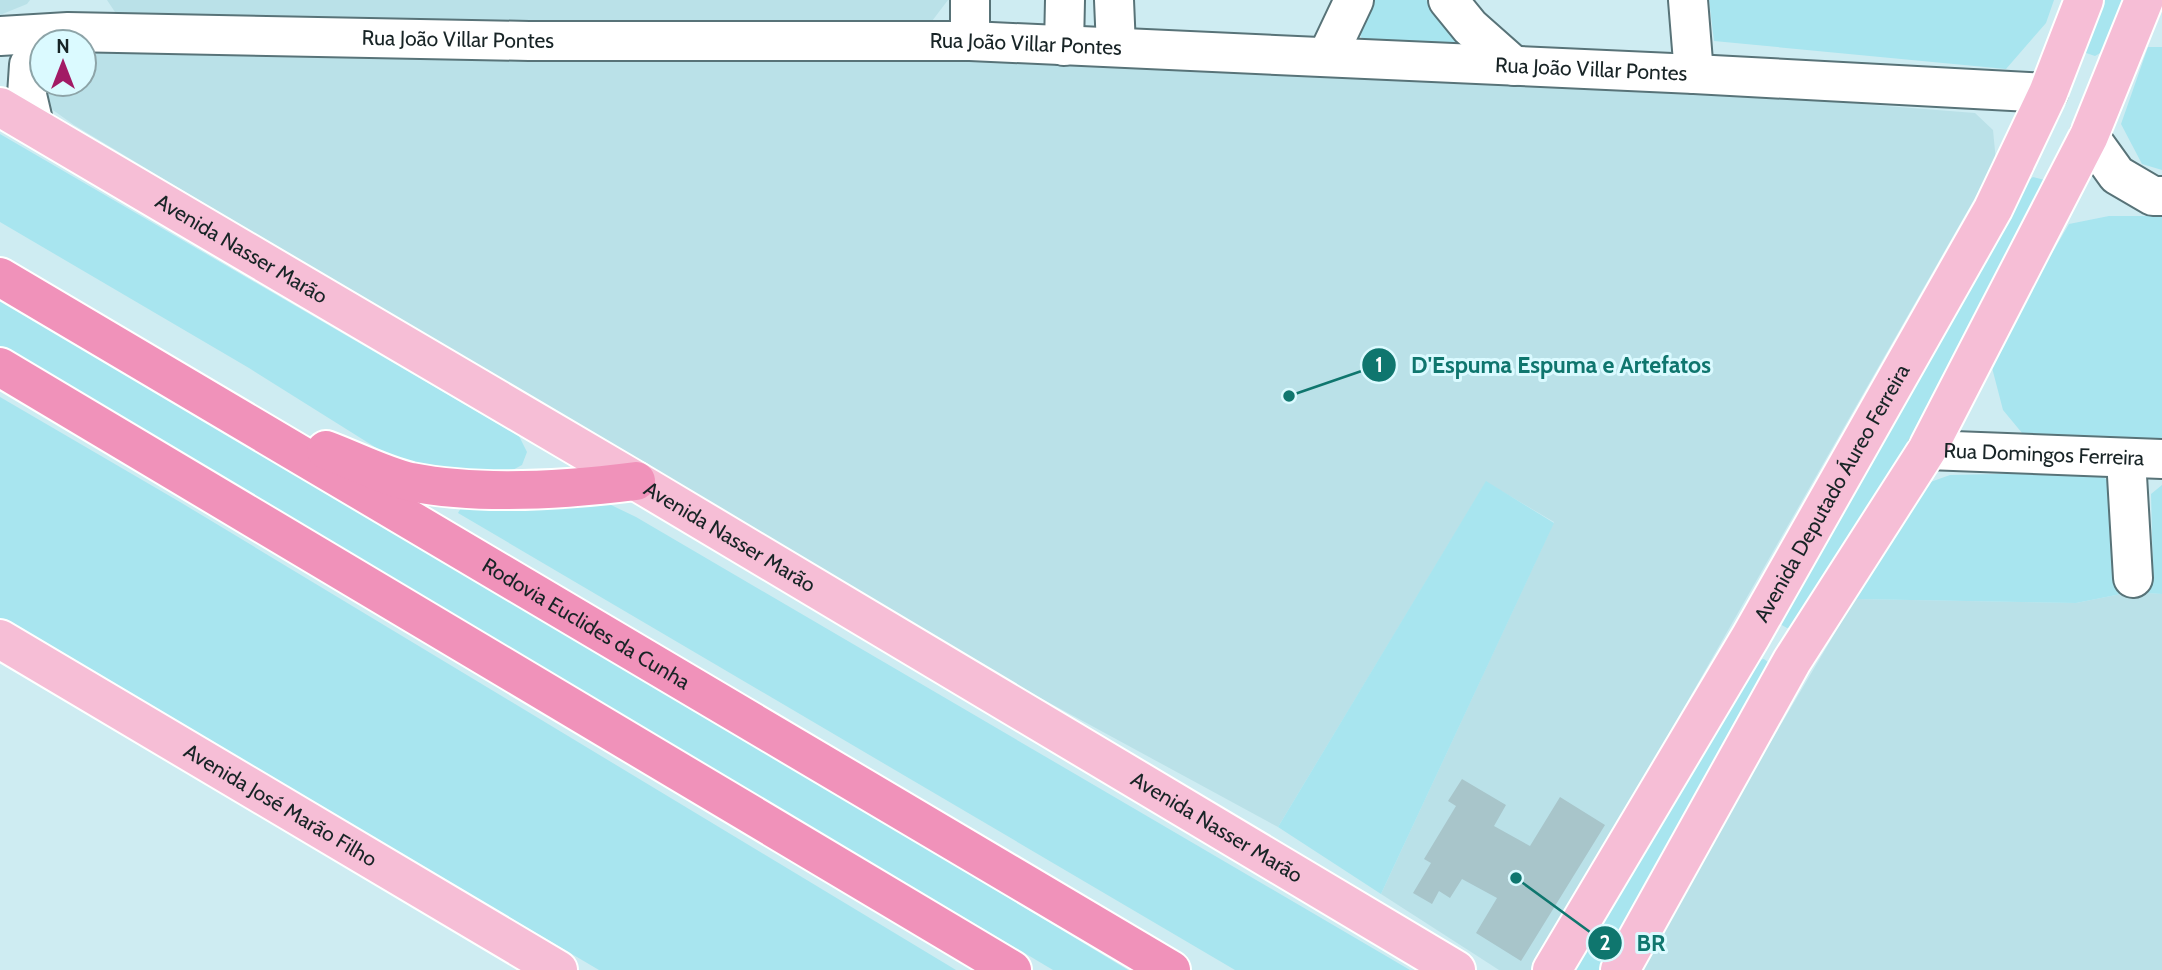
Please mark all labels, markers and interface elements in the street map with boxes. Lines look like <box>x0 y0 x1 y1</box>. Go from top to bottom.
street label: Rua João Villar Pontes <box>361 25 554 53</box>
north arrow <box>28 28 98 98</box>
street label: Rua João Villar Pontes <box>930 28 1123 60</box>
text: N <box>56 35 70 58</box>
street label: Rua João Villar Pontes <box>1495 52 1688 86</box>
street label: Avenida Nasser Marão <box>151 188 332 309</box>
callout: D'Espuma Espuma e Artefatos <box>1362 343 1725 387</box>
text: D'Espuma Espuma e Artefatos <box>1411 351 1711 379</box>
text: 1 <box>1375 352 1383 377</box>
street label: Avenida Deputado Áureo Ferreira <box>1749 360 1914 626</box>
street label: Rua Domingos Ferreira <box>1943 438 2145 470</box>
street label: Avenida Nasser Marão <box>640 476 820 597</box>
street label: Rodovia Euclides da Cunha <box>478 552 695 694</box>
street label: Avenida José Marão Filho <box>180 738 382 872</box>
street label: Avenida Nasser Marão <box>1127 766 1307 888</box>
callout: BR <box>1587 921 1679 965</box>
text: BR <box>1637 929 1666 957</box>
text: 2 <box>1599 930 1611 955</box>

